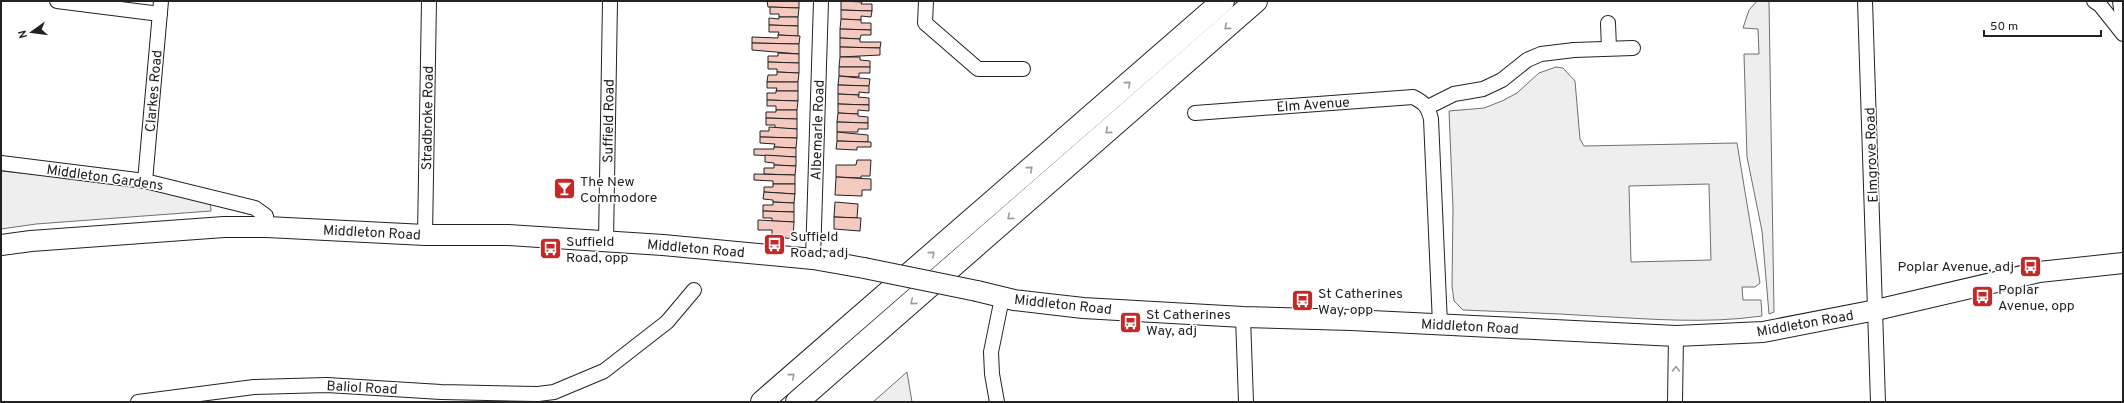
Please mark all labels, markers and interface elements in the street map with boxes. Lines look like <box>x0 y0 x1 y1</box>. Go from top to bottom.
north arrow <box>12 12 52 52</box>
scale bar <box>1984 12 2101 38</box>
text: 50 m <box>1990 19 2018 35</box>
one-way arrow <box>1224 22 1232 29</box>
text: N <box>16 29 31 40</box>
street label: Clarkes Road <box>142 49 167 133</box>
street label: Stradbroke Road <box>419 66 438 170</box>
street label: Suffield Road <box>600 79 619 163</box>
street label: Albemarle Road <box>808 79 829 181</box>
one-way arrow <box>1123 81 1131 88</box>
street label: Elm Avenue <box>1276 94 1350 117</box>
street label: Elmgrove Road <box>1862 107 1883 203</box>
one-way arrow <box>1105 126 1113 134</box>
street label: Middleton Gardens <box>45 162 164 195</box>
one-way arrow <box>1025 166 1033 173</box>
place label: The New Commodore <box>580 174 657 207</box>
bar icon: The New Commodore <box>552 176 578 202</box>
one-way arrow <box>1008 212 1015 219</box>
street label: Middleton Road <box>322 222 421 245</box>
place label: Suffield Road, adj <box>790 229 848 262</box>
bus stop icon: Suffield Road, adj <box>761 231 787 257</box>
place label: Suffield Road, opp <box>566 234 628 267</box>
bus stop icon: Suffield Road, opp <box>537 236 563 262</box>
street label: Middleton Road <box>646 237 745 262</box>
one-way arrow <box>927 252 935 259</box>
bus stop icon: Poplar Avenue, adj <box>2017 253 2043 279</box>
place label: Poplar Avenue, adj <box>1897 259 2014 276</box>
place label: Poplar Avenue, opp <box>1998 282 2075 315</box>
bus stop icon: Poplar Avenue, opp <box>1970 284 1996 310</box>
place label: St Catherines Way, opp <box>1318 286 1403 319</box>
bus stop icon: St Catherines Way, opp <box>1290 288 1316 314</box>
street label: Middleton Road <box>1013 292 1113 319</box>
one-way arrow <box>910 298 917 305</box>
place label: St Catherines Way, adj <box>1146 307 1231 340</box>
street label: Middleton Road <box>1755 308 1855 341</box>
bus stop icon: St Catherines Way, adj <box>1118 309 1144 335</box>
street label: Middleton Road <box>1420 316 1519 339</box>
one-way arrow <box>1671 366 1680 372</box>
one-way arrow <box>787 374 794 381</box>
street label: Baliol Road <box>326 378 398 399</box>

